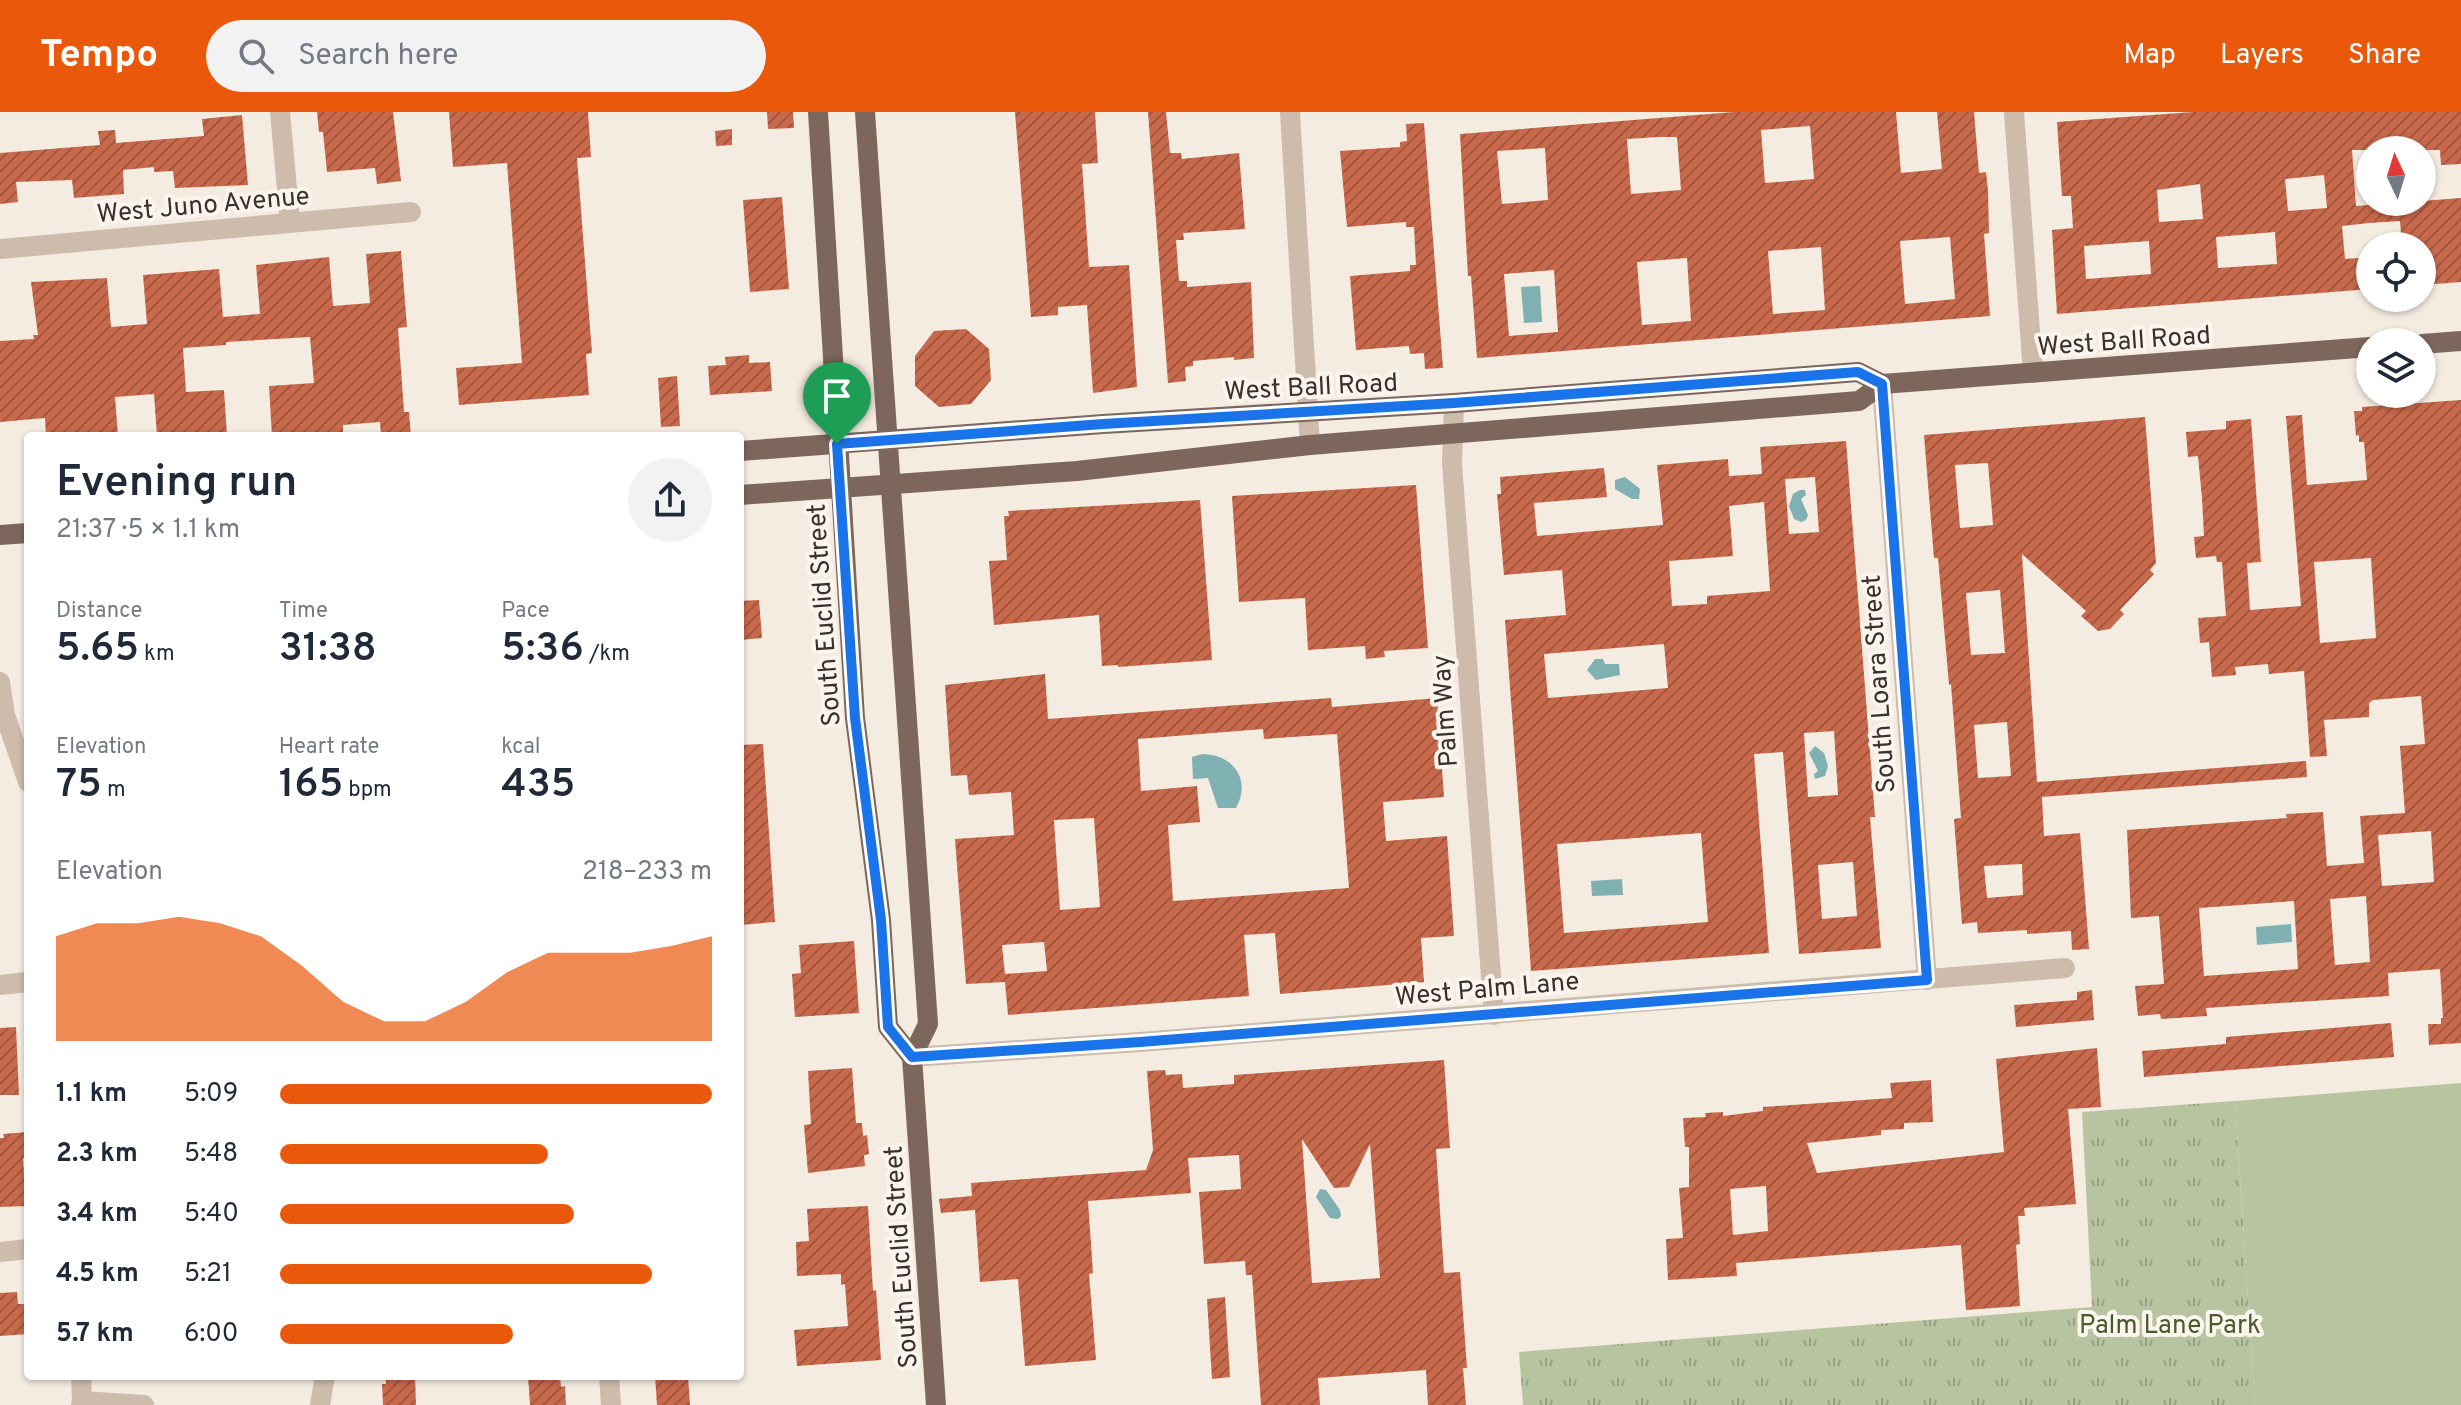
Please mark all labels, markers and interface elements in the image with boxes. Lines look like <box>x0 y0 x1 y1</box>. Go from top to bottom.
search box <box>206 20 766 92</box>
text: Tempo <box>40 32 158 81</box>
icon: search <box>234 34 278 78</box>
text: Search here <box>298 38 458 75</box>
text: Map <box>2123 38 2176 74</box>
text: Layers <box>2220 38 2304 74</box>
text: Share <box>2348 38 2421 74</box>
north arrow <box>2356 136 2436 216</box>
map controls <box>2356 136 2436 408</box>
street label: West Juno Avenue <box>95 181 311 232</box>
button: locate <box>2356 232 2436 312</box>
street label: West Ball Road <box>2036 320 2212 365</box>
button: layers <box>2356 328 2436 408</box>
pin <box>803 362 871 444</box>
street label: West Ball Road <box>1223 367 1399 410</box>
icon: arrive <box>815 374 859 418</box>
text: Evening run <box>56 456 297 512</box>
button: share <box>628 458 712 542</box>
street label: South Euclid Street <box>801 502 850 727</box>
text: 21:37 · 5 × 1.1 km <box>56 514 240 547</box>
street label: South Loara Street <box>1856 574 1905 794</box>
text: Distance <box>56 598 142 625</box>
text: Time <box>279 598 328 625</box>
text: Pace <box>501 598 550 625</box>
text: 5.65 <box>56 625 139 675</box>
text: 31:38 <box>279 625 377 675</box>
text: 5:36 <box>501 625 584 675</box>
text: km <box>139 641 175 668</box>
text: /km <box>584 641 630 668</box>
street label: Palm Way <box>1426 654 1467 768</box>
text: Elevation <box>56 734 146 761</box>
text: Heart rate <box>279 734 379 761</box>
text: kcal <box>501 734 540 761</box>
text: 75 <box>56 761 102 811</box>
text: 165 <box>279 761 343 811</box>
text: 435 <box>501 761 575 811</box>
text: m <box>102 777 126 804</box>
text: bpm <box>343 777 392 804</box>
text: Elevation <box>56 856 163 889</box>
text: 218–233 m <box>582 856 712 889</box>
street label: West Palm Lane <box>1394 966 1581 1015</box>
text: 1.1 km <box>56 1078 127 1111</box>
text: 5:09 <box>184 1078 238 1111</box>
text: 2.3 km <box>56 1138 138 1171</box>
text: 5:48 <box>184 1138 238 1171</box>
street label: South Euclid Street <box>878 1144 927 1369</box>
text: 3.4 km <box>56 1198 138 1231</box>
text: 5:40 <box>184 1198 239 1231</box>
text: 4.5 km <box>56 1258 139 1291</box>
text: 5:21 <box>184 1258 232 1291</box>
park label: Palm Lane Park <box>2079 1310 2261 1343</box>
text: 5.7 km <box>56 1318 134 1351</box>
text: 6:00 <box>184 1318 239 1351</box>

